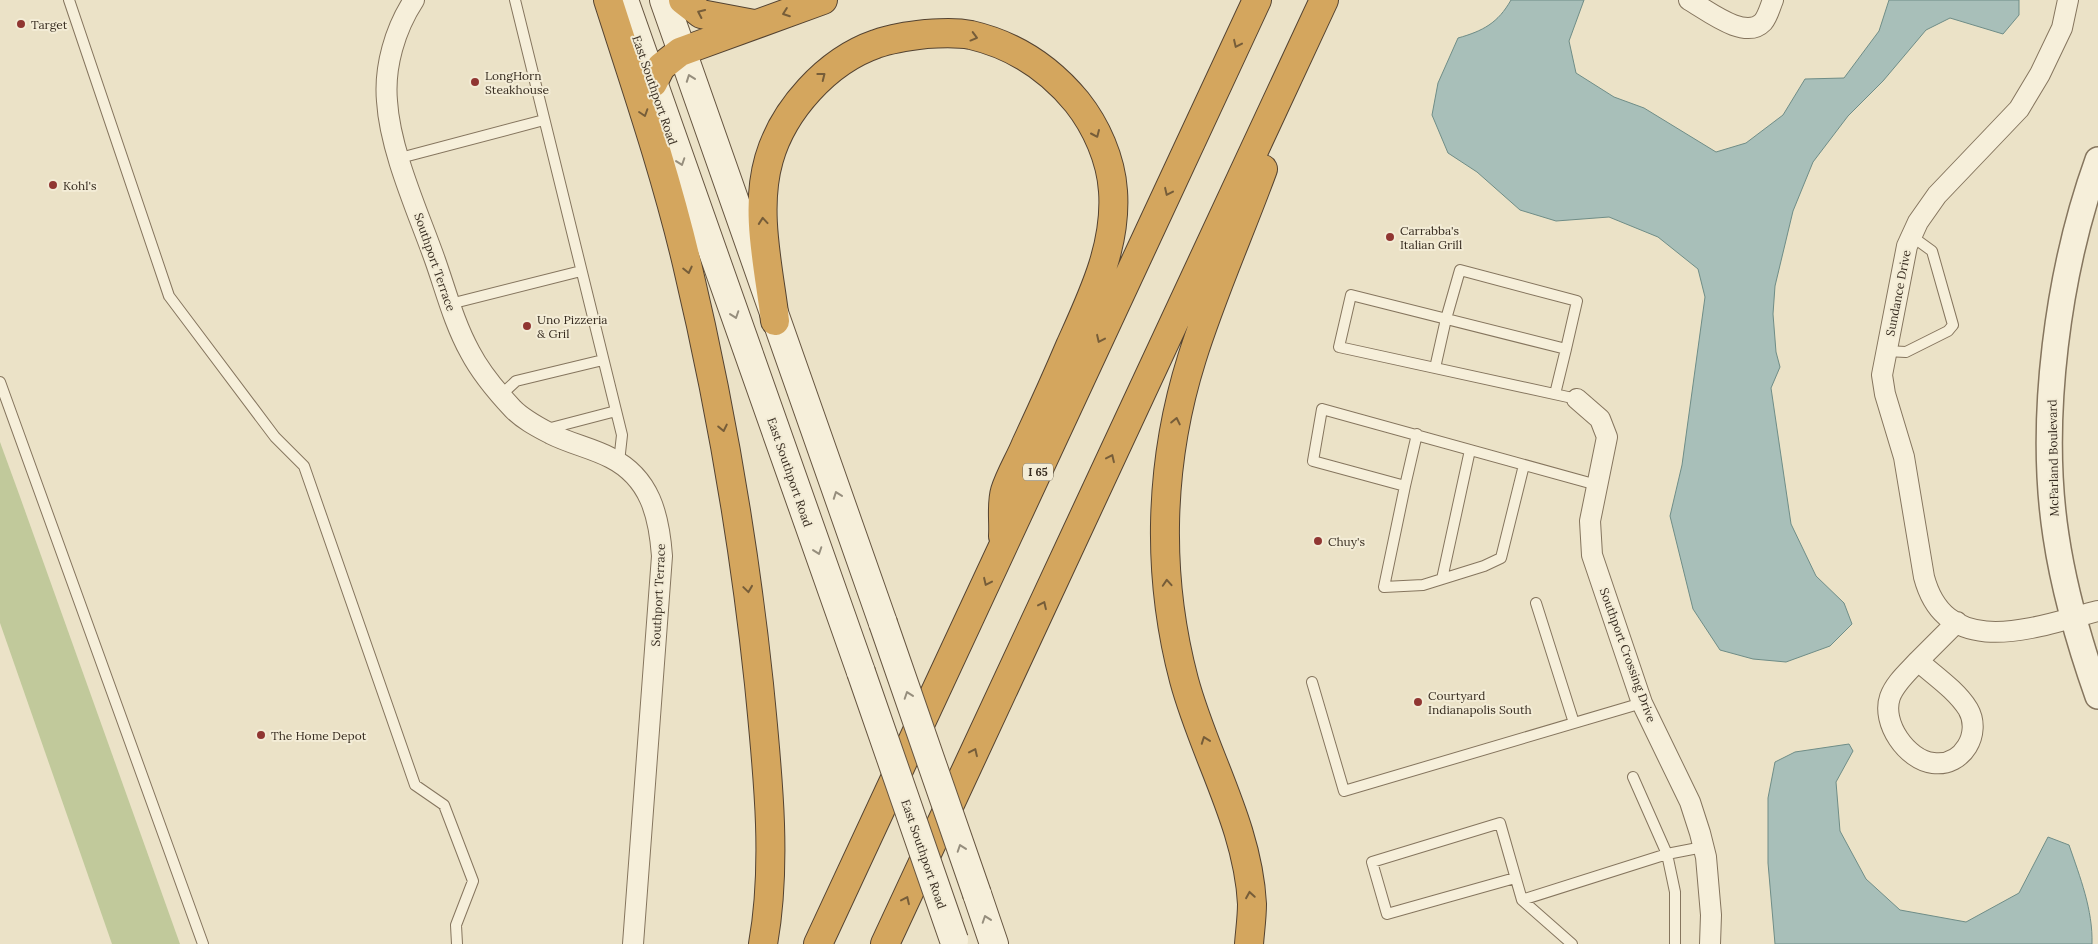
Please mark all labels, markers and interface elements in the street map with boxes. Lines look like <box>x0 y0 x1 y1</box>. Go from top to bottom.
one-way arrow <box>782 7 790 17</box>
one-way arrow <box>697 9 706 19</box>
place label: Target <box>31 17 68 32</box>
marker: Target <box>15 18 27 30</box>
one-way arrow <box>969 31 977 41</box>
street label: East Southport Road <box>629 33 681 147</box>
one-way arrow <box>1232 39 1243 48</box>
place label: LongHorn Steakhouse <box>485 68 549 97</box>
one-way arrow <box>686 74 696 82</box>
one-way arrow <box>816 74 825 82</box>
marker: LongHorn Steakhouse <box>469 76 481 88</box>
one-way arrow <box>639 108 649 117</box>
one-way arrow <box>1090 129 1101 138</box>
one-way arrow <box>675 157 685 166</box>
place label: Kohl's <box>63 178 97 193</box>
marker: Kohl's <box>47 179 59 191</box>
one-way arrow <box>1164 187 1175 196</box>
street label: Southport Terrace <box>411 211 459 314</box>
one-way arrow <box>757 217 768 225</box>
place label: Carrabba's Italian Grill <box>1400 223 1462 252</box>
marker: Carrabba's Italian Grill <box>1384 231 1396 243</box>
street label: Sundance Drive <box>1882 248 1914 338</box>
one-way arrow <box>682 265 693 274</box>
one-way arrow <box>729 310 739 319</box>
place label: Uno Pizzeria & Gril <box>537 312 608 341</box>
marker: Uno Pizzeria & Gril <box>521 320 533 332</box>
one-way arrow <box>1096 334 1106 343</box>
street label: McFarland Boulevard <box>2044 399 2062 517</box>
street label: East Southport Road <box>764 415 816 529</box>
one-way arrow <box>1170 417 1180 426</box>
one-way arrow <box>717 424 727 433</box>
one-way arrow <box>1105 454 1115 463</box>
road number: I 65 <box>1023 464 1053 481</box>
one-way arrow <box>833 491 843 500</box>
place label: Chuy's <box>1328 534 1366 549</box>
marker: Chuy's <box>1312 535 1324 547</box>
street label: Southport Terrace <box>648 543 668 647</box>
one-way arrow <box>812 546 822 554</box>
one-way arrow <box>983 577 994 586</box>
one-way arrow <box>1161 578 1172 586</box>
one-way arrow <box>743 584 753 593</box>
street label: Southport Crossing Drive <box>1597 586 1660 725</box>
one-way arrow <box>1036 601 1047 610</box>
place label: Courtyard Indianapolis South <box>1428 688 1532 717</box>
one-way arrow <box>903 691 913 700</box>
marker: Courtyard Indianapolis South <box>1412 696 1424 708</box>
place label: The Home Depot <box>271 728 367 743</box>
marker: The Home Depot <box>255 729 267 741</box>
one-way arrow <box>1201 736 1211 745</box>
one-way arrow <box>968 748 978 757</box>
street label: East Southport Road <box>898 797 950 911</box>
one-way arrow <box>957 845 967 853</box>
one-way arrow <box>1246 891 1256 900</box>
one-way arrow <box>899 896 910 905</box>
one-way arrow <box>982 915 992 924</box>

